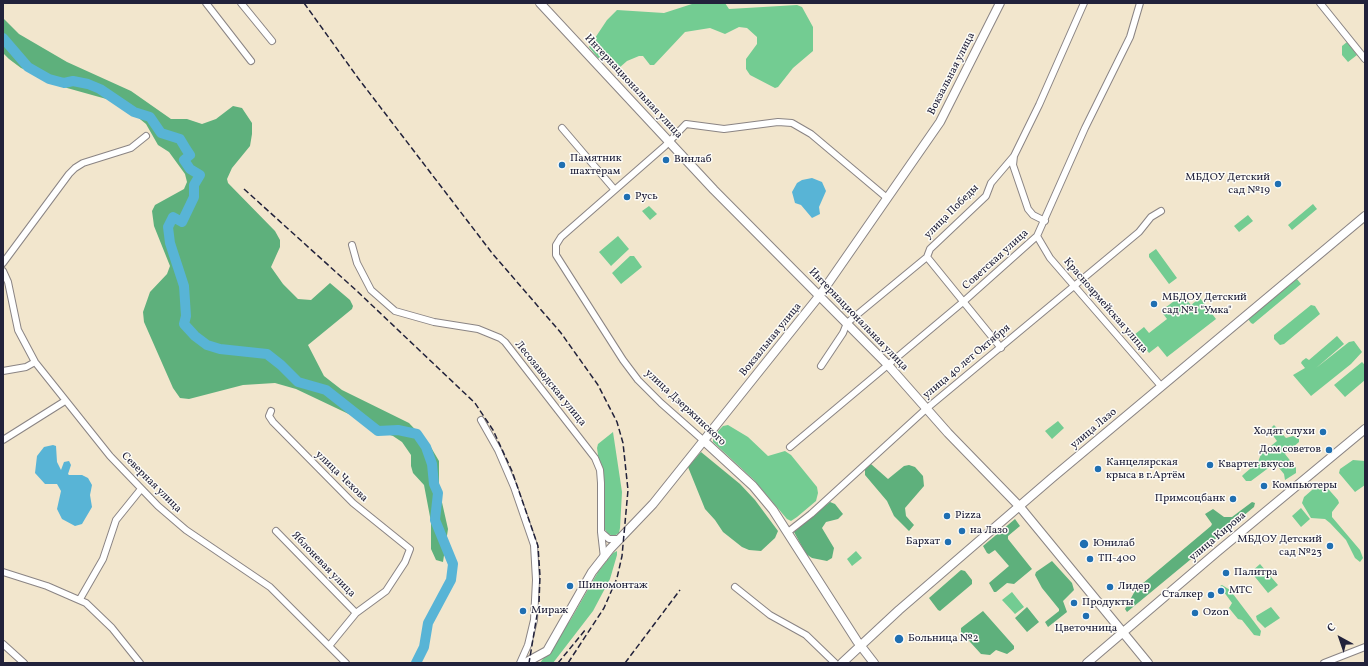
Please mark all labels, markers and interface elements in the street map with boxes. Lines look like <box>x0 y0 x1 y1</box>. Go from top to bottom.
street label: Вокзальная улица <box>925 31 979 117</box>
street label: Интернациональная улица <box>581 32 685 142</box>
place label: Памятник шахтерам <box>570 152 622 178</box>
place label: Винлаб <box>674 153 712 167</box>
marker: Винлаб <box>661 155 671 165</box>
marker: Памятник шахтерам <box>557 160 567 170</box>
place label: МБДОУ Детский сад №19 <box>1185 171 1270 197</box>
marker: МБДОУ Детский сад №19 <box>1273 179 1283 189</box>
street label: улица Победы <box>922 182 982 242</box>
place label: Русь <box>635 190 658 204</box>
marker: Русь <box>622 192 632 202</box>
street label: Советская улица <box>960 227 1032 293</box>
street label: Красноармейская улица <box>1060 256 1150 356</box>
street label: Интернациональная улица <box>805 266 911 374</box>
place label: МБДОУ Детский сад №1 "Умка" <box>1162 291 1247 317</box>
marker: МБДОУ Детский сад №1 "Умка" <box>1149 299 1159 309</box>
street label: Вокзальная улица <box>737 301 805 379</box>
street label: улица 40 лет Октября <box>921 322 1013 402</box>
street label: Лесозаводская улица <box>511 339 589 429</box>
street label: улица Дзержинского <box>642 367 728 449</box>
street label: улица Лазо <box>1068 406 1120 452</box>
place label: Ходят слухи <box>1254 425 1315 439</box>
marker: Ходят слухи <box>1318 427 1328 437</box>
place label: Дом советов <box>1259 443 1321 457</box>
marker: Дом советов <box>1324 445 1334 455</box>
street label: улица Чехова <box>312 449 370 505</box>
street label: Северная улица <box>118 450 184 516</box>
place label: Канцелярская крыса в г.Артём <box>1106 456 1185 482</box>
place label: Квартет вкусов <box>1218 458 1294 472</box>
marker: Квартет вкусов <box>1205 460 1215 470</box>
marker: Канцелярская крыса в г.Артём <box>1093 464 1103 474</box>
place label: Компьютеры <box>1272 479 1337 493</box>
marker: Компьютеры <box>1259 481 1269 491</box>
place label: Примсоцбанк <box>1155 492 1225 506</box>
marker: Примсоцбанк <box>1228 494 1238 504</box>
place label: Pizza <box>955 509 981 523</box>
street label: улица Кирова <box>1187 509 1249 565</box>
marker: Pizza <box>942 511 952 521</box>
place label: на Лазо <box>970 524 1008 538</box>
marker: на Лазо <box>957 526 967 536</box>
street label: Яблоневая улица <box>288 529 358 601</box>
place label: МБДОУ Детский сад №23 <box>1237 533 1322 559</box>
place label: Бархат <box>906 535 940 549</box>
marker: Бархат <box>943 537 953 547</box>
place label: Юнилаб <box>1093 537 1135 551</box>
marker: Юнилаб <box>1078 538 1090 550</box>
marker: МБДОУ Детский сад №23 <box>1325 541 1335 551</box>
place label: ТП-400 <box>1098 552 1136 566</box>
marker: ТП-400 <box>1085 554 1095 564</box>
place label: Палитра <box>1234 566 1278 580</box>
marker: Палитра <box>1221 568 1231 578</box>
place label: Шиномонтаж <box>578 579 648 593</box>
place label: Лидер <box>1118 580 1150 594</box>
marker: Шиномонтаж <box>565 581 575 591</box>
marker: Лидер <box>1105 582 1115 592</box>
place label: МТС <box>1229 584 1252 598</box>
marker: МТС <box>1216 586 1226 596</box>
place label: Сталкер <box>1162 588 1203 602</box>
marker: Сталкер <box>1206 590 1216 600</box>
place label: Продукты <box>1082 596 1134 610</box>
marker: Продукты <box>1069 598 1079 608</box>
place label: Мираж <box>531 604 568 618</box>
marker: Мираж <box>518 606 528 616</box>
place label: Ozon <box>1203 606 1229 620</box>
marker: Ozon <box>1190 608 1200 618</box>
marker: Цветочница <box>1081 611 1091 621</box>
north arrow <box>1320 618 1360 658</box>
text: С <box>1324 620 1339 636</box>
place label: Цветочница <box>1055 622 1117 636</box>
place label: Больница №2 <box>908 632 979 646</box>
marker: Больница №2 <box>893 633 905 645</box>

